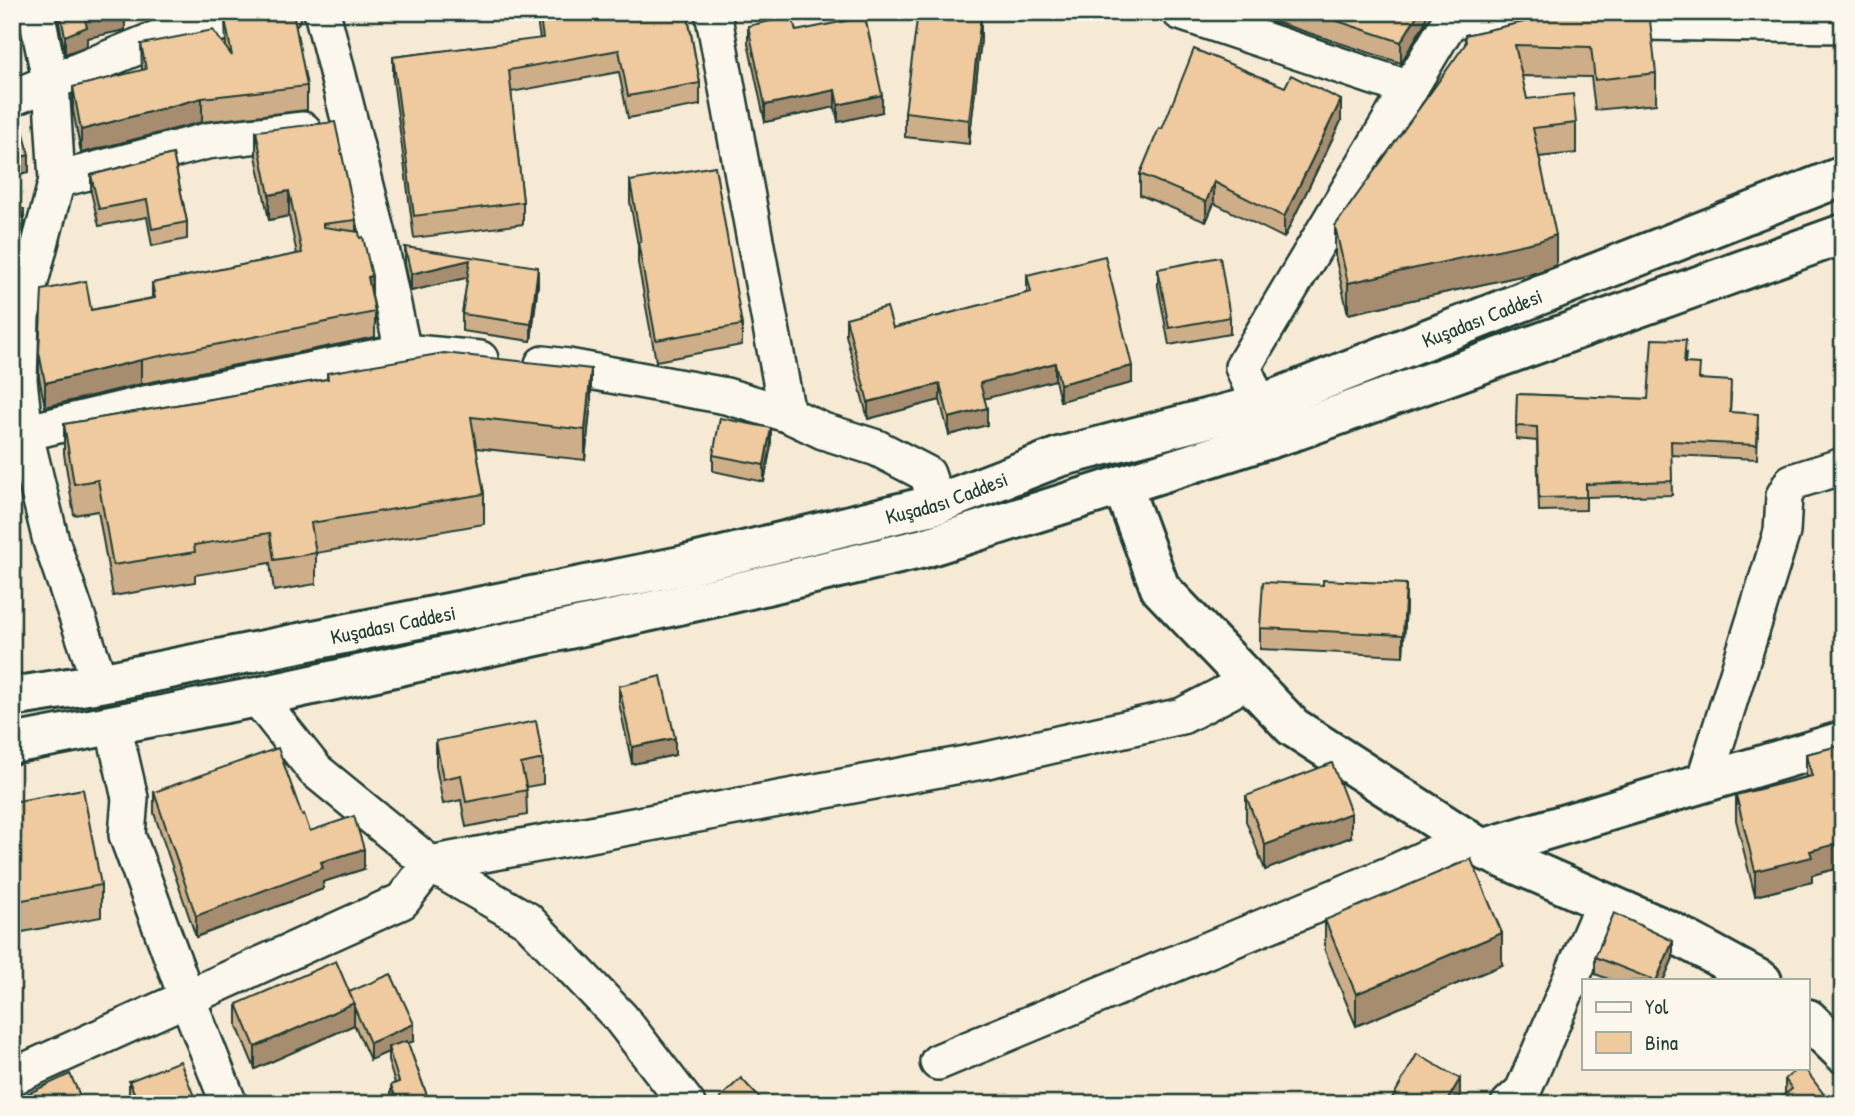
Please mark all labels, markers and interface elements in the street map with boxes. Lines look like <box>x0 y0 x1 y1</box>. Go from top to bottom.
street label: Kuşadası Caddesi <box>1417 281 1546 354</box>
street label: Kuşadası Caddesi <box>882 464 1012 531</box>
street label: Kuşadası Caddesi <box>328 597 458 651</box>
legend <box>1582 979 1810 1070</box>
text: Yol <box>1645 992 1669 1021</box>
text: Bina <box>1645 1028 1678 1057</box>

